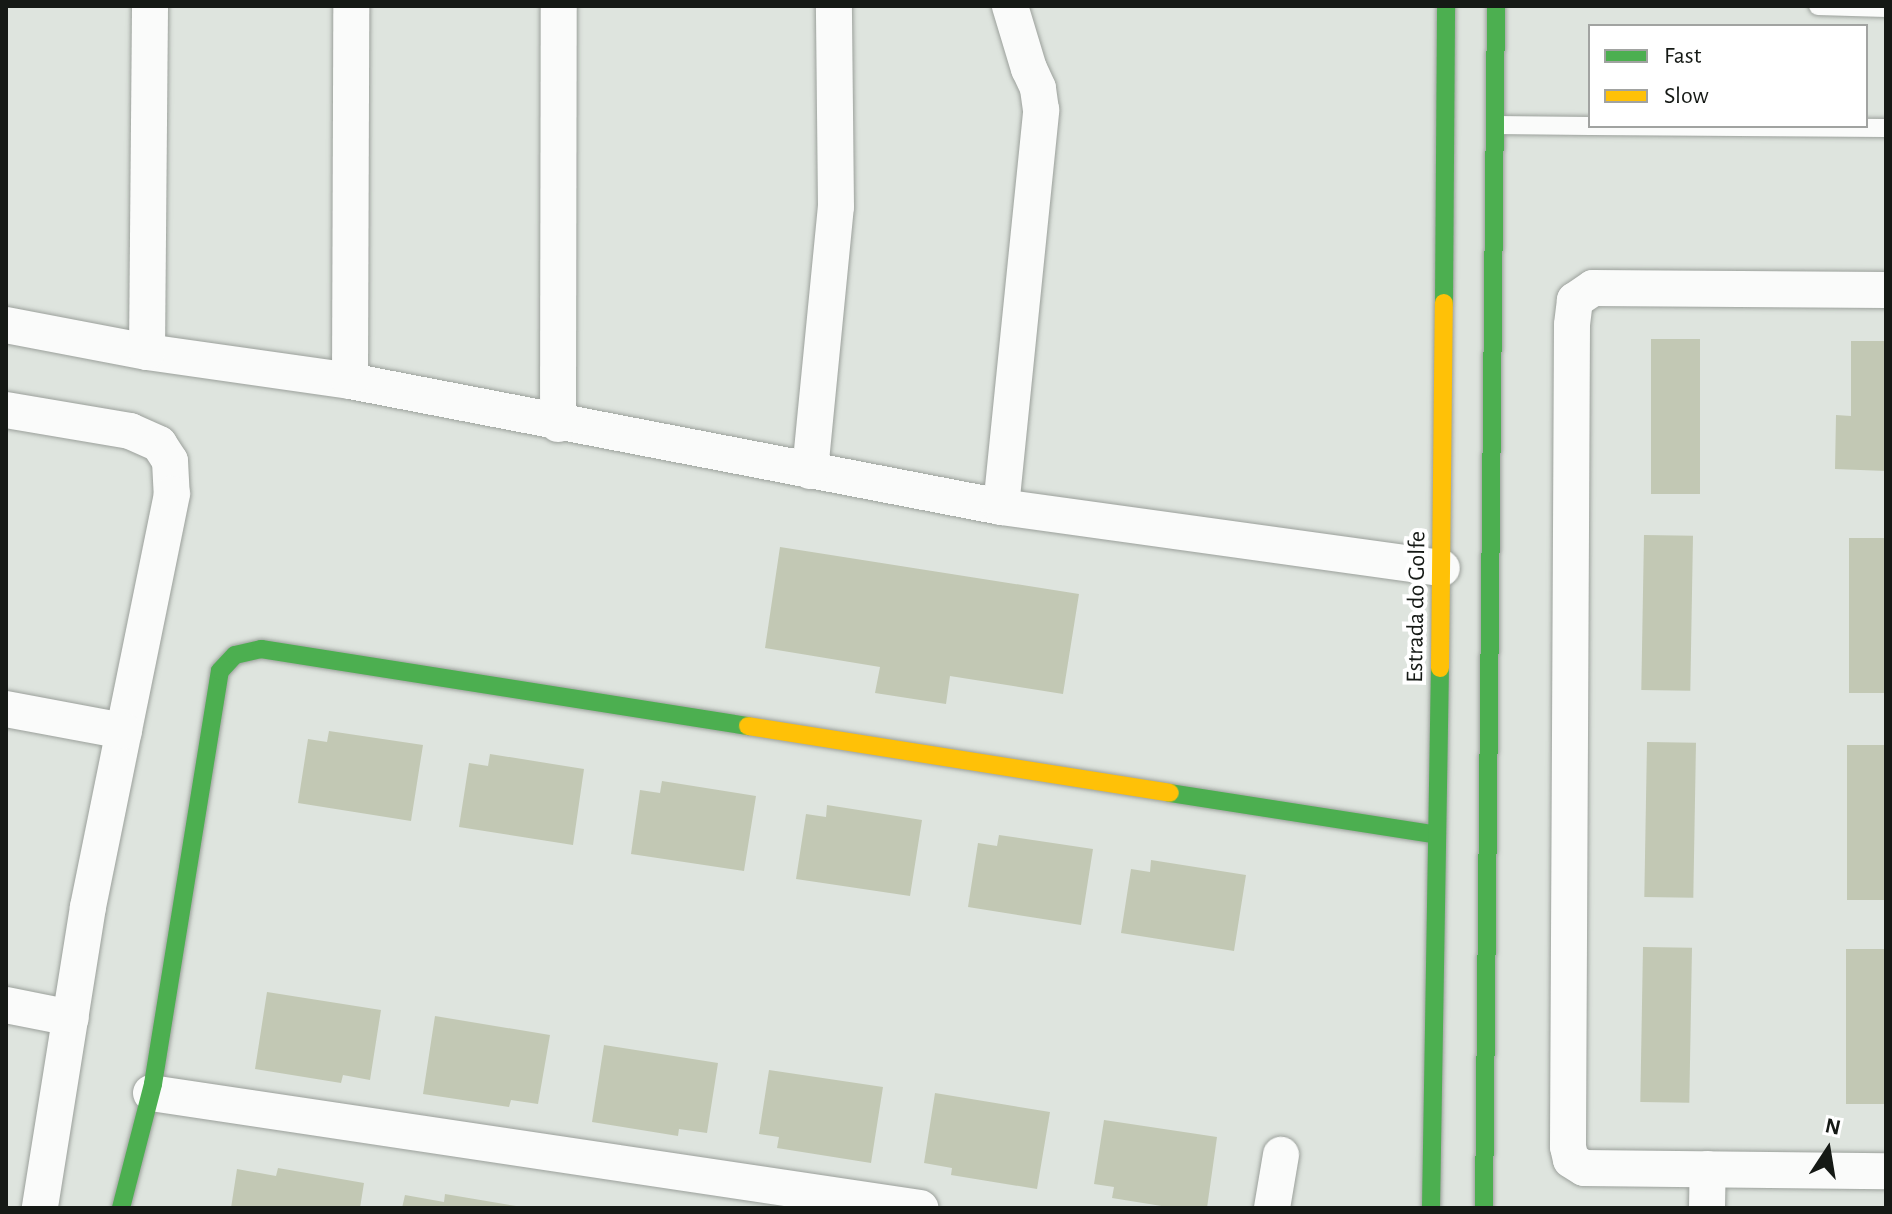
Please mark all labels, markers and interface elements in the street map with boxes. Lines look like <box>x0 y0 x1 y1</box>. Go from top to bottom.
legend <box>1588 24 1868 128</box>
text: Fast <box>1664 44 1701 68</box>
text: Slow <box>1664 84 1709 108</box>
street label: Estrada do Golfe <box>1401 531 1433 683</box>
north arrow <box>1788 1110 1868 1190</box>
text: N <box>1823 1114 1843 1139</box>

